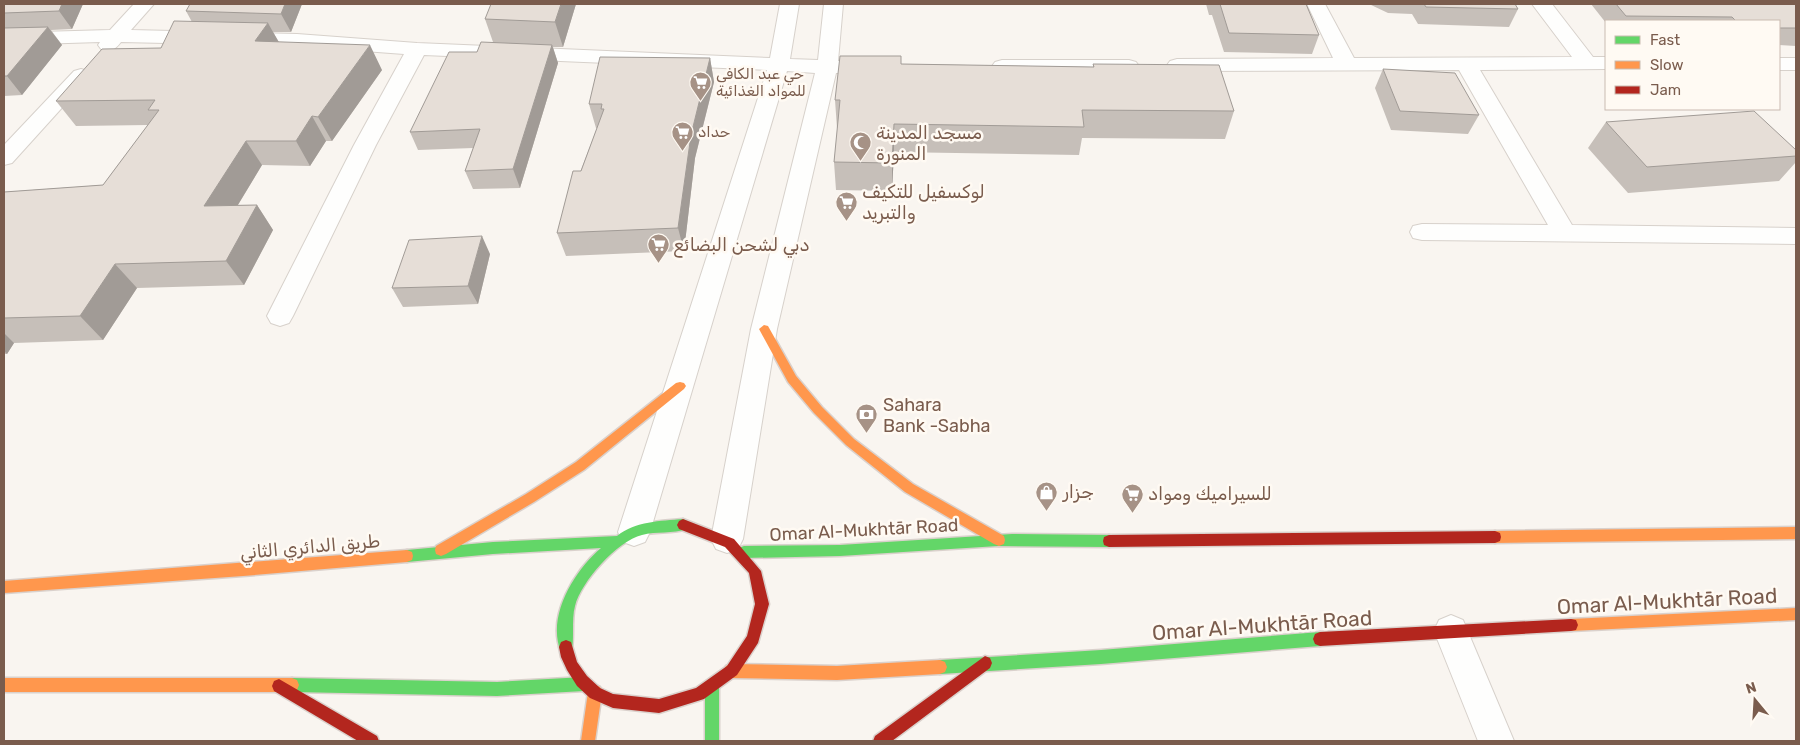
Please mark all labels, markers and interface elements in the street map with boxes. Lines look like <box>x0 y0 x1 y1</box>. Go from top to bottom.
legend <box>1605 20 1780 110</box>
text: Fast <box>1650 31 1680 49</box>
text: Slow <box>1650 56 1683 74</box>
place label: حي عبد الكافي للمواد الغذائية <box>716 65 806 100</box>
supermarket icon: حي عبد الكافي للمواد الغذائية <box>688 71 712 102</box>
text: Jam <box>1650 81 1681 99</box>
supermarket icon: حداد <box>670 120 694 151</box>
place label: مسجد المدينة المنورة <box>876 122 982 165</box>
place label: حداد <box>698 123 730 141</box>
mosque icon: مسجد المدينة المنورة <box>848 131 872 162</box>
place label: لوكسفيل للتكيف والتبريد <box>862 181 985 224</box>
supermarket icon: لوكسفيل للتكيف والتبريد <box>834 190 858 221</box>
supermarket icon: دبي لشحن البضائع <box>646 233 670 264</box>
place label: دبي لشحن البضائع <box>674 234 810 258</box>
place label: Sahara Bank -Sabha <box>883 394 991 437</box>
bank icon: Sahara Bank -Sabha <box>855 403 879 434</box>
shop icon: جزار <box>1035 480 1059 511</box>
place label: جزار <box>1062 481 1094 503</box>
supermarket icon: للسيراميك ومواد <box>1120 482 1144 513</box>
place label: للسيراميك ومواد <box>1148 483 1272 505</box>
street label: Omar Al-Mukhtār Road <box>769 514 959 546</box>
street label: طريق الدائري الثاني <box>239 530 381 566</box>
street label: Omar Al-Mukhtār Road <box>1556 583 1778 619</box>
street label: Omar Al-Mukhtār Road <box>1151 605 1373 645</box>
north arrow <box>1730 675 1780 725</box>
text: N <box>1744 678 1759 698</box>

